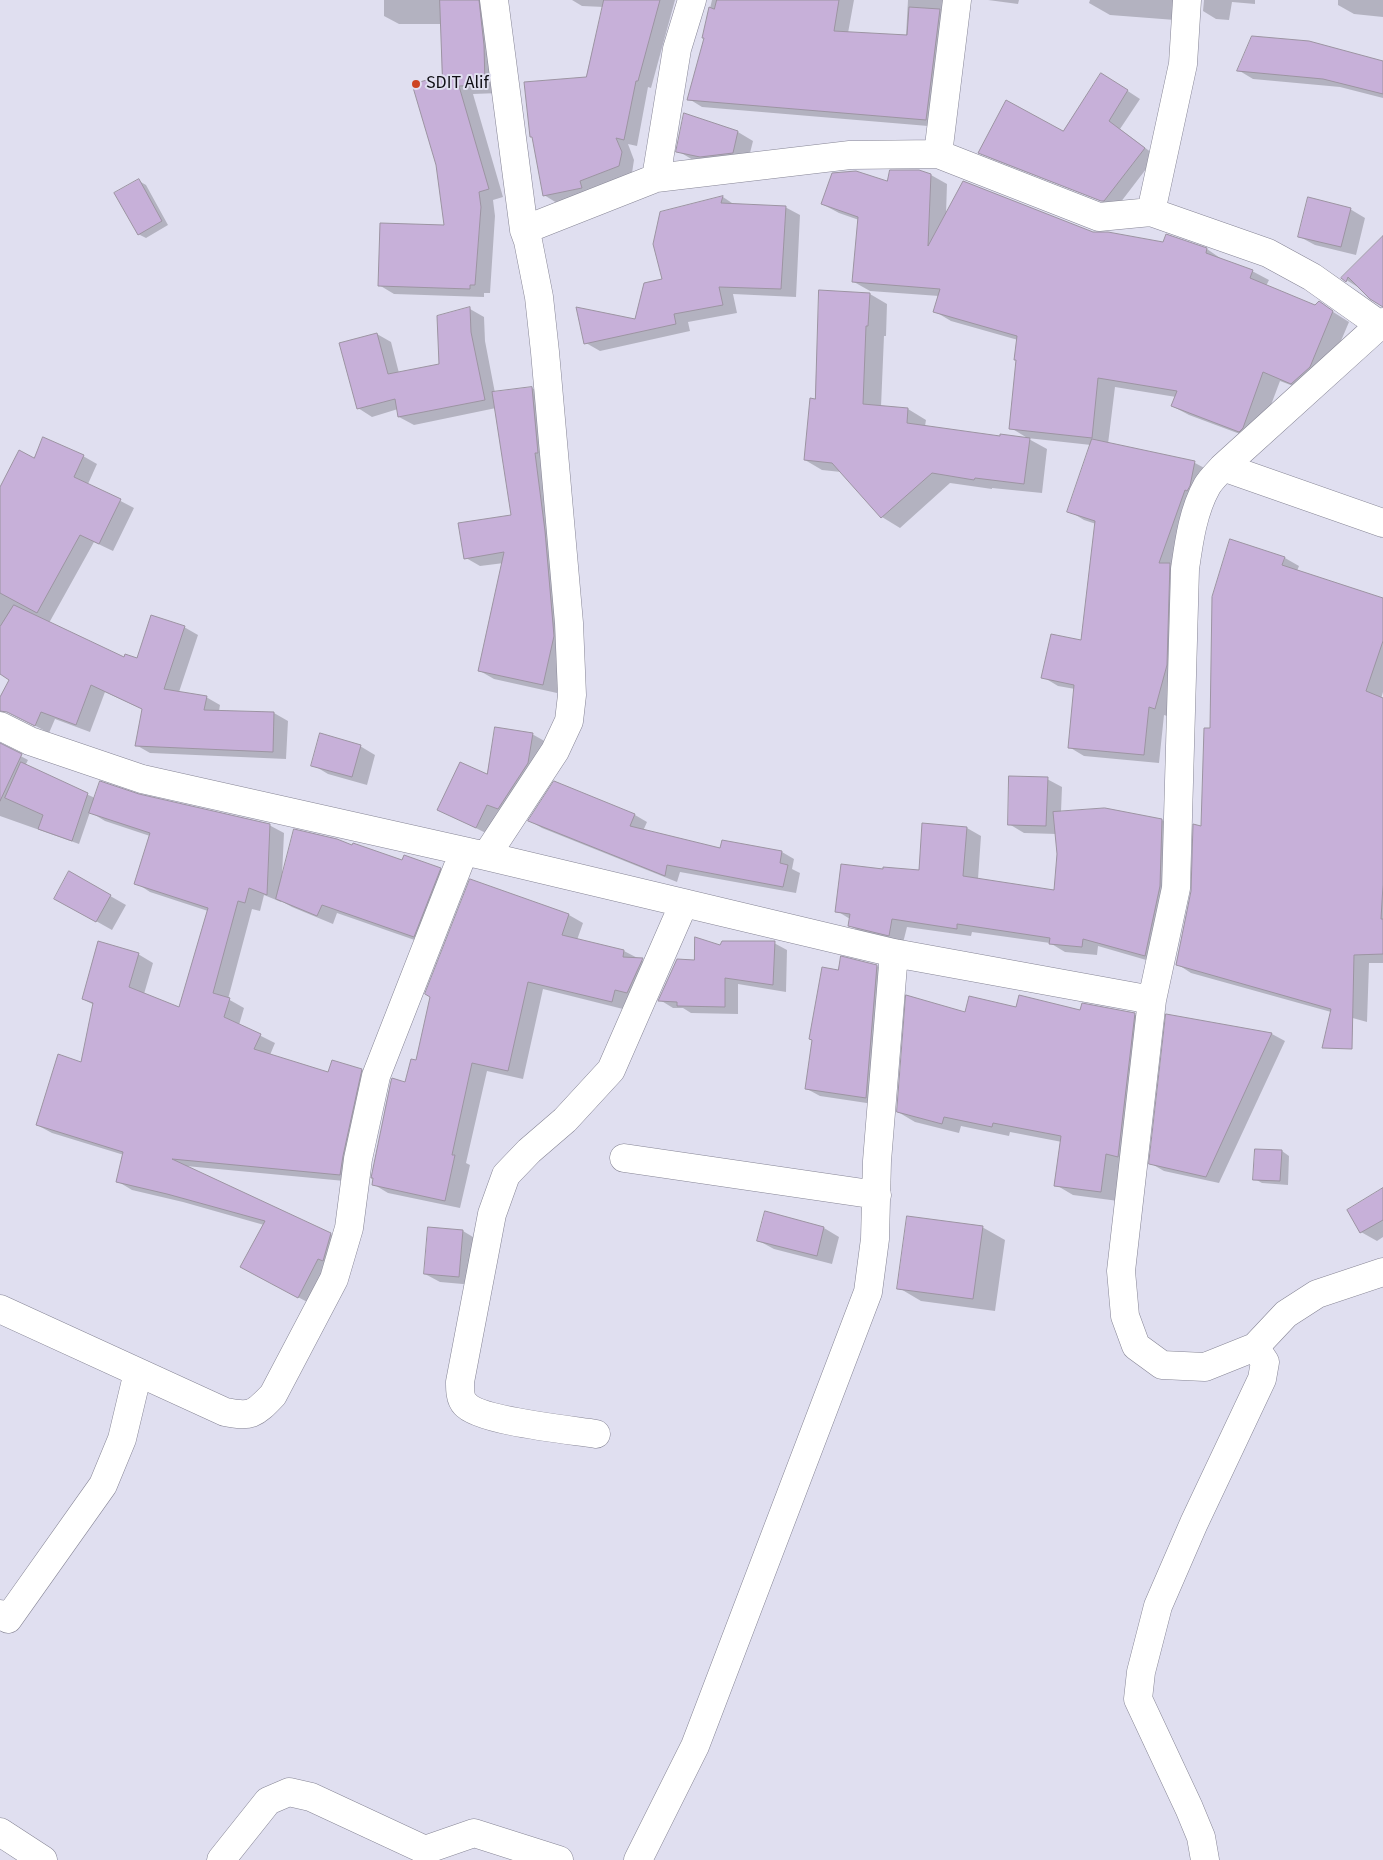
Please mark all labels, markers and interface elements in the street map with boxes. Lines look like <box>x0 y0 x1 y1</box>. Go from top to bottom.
place label: SDIT Alif <box>426 73 489 95</box>
marker: SDIT Alif <box>410 78 422 90</box>

